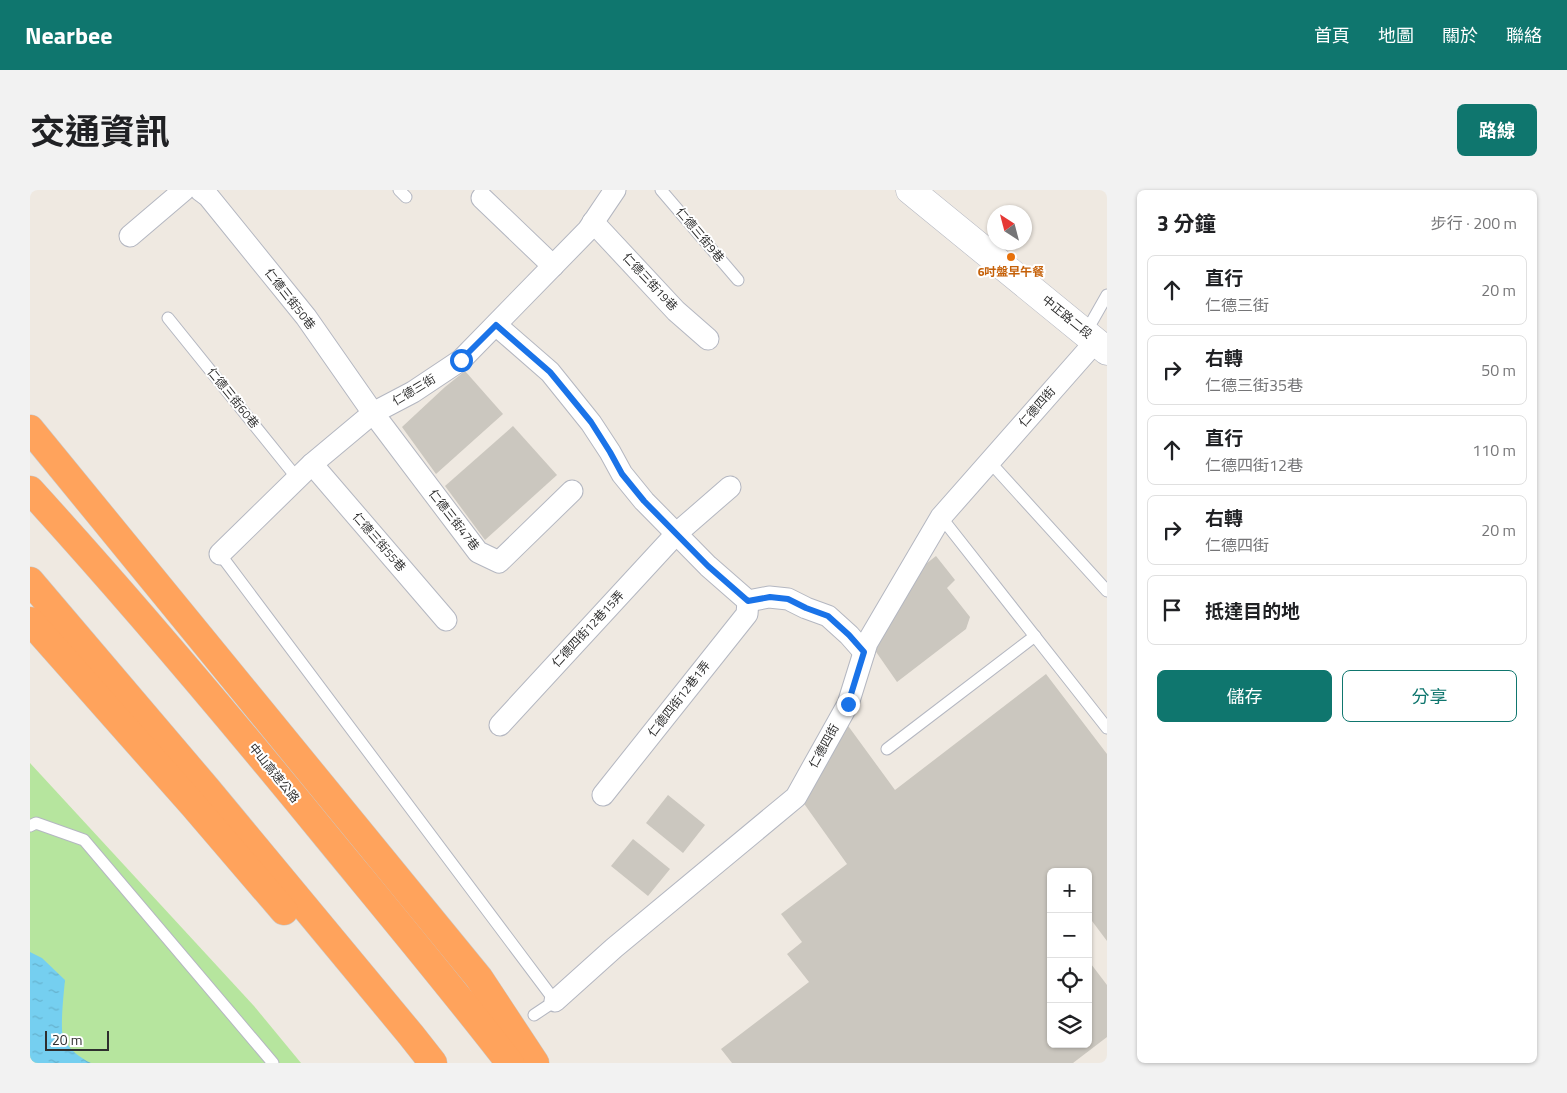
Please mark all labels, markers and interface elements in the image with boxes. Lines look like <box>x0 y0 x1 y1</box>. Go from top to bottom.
text: Nearbee <box>25 17 112 53</box>
text: 首頁 <box>1314 22 1350 49</box>
text: 地圖 <box>1378 22 1414 49</box>
text: 關於 <box>1442 22 1478 49</box>
text: 聯絡 <box>1506 22 1542 49</box>
text: 交通資訊 <box>30 104 170 158</box>
button: 路線 <box>1457 104 1537 156</box>
street label: 仁德三街9巷 <box>672 203 729 266</box>
north arrow <box>987 205 1032 250</box>
text: 3 分鐘 <box>1157 207 1215 239</box>
text: 步行 · 200 m <box>1431 211 1517 235</box>
street label: 仁德三街19巷 <box>618 248 682 315</box>
marker: 6吋盤早午餐 <box>1005 251 1017 263</box>
place label: 6吋盤早午餐 <box>978 262 1044 281</box>
text: 直行 <box>1205 263 1243 292</box>
street label: 仁德三街50巷 <box>260 264 320 333</box>
icon: ahead <box>1158 276 1186 304</box>
text: 20 m <box>1481 278 1516 302</box>
street label: 中正路二段 <box>1038 290 1097 343</box>
text: 仁德三街 <box>1205 293 1269 317</box>
text: 右轉 <box>1205 343 1243 372</box>
route start <box>450 349 473 372</box>
icon: right <box>1158 356 1186 384</box>
text: 50 m <box>1481 358 1516 382</box>
street label: 仁德三街60巷 <box>203 363 264 432</box>
street label: 仁德三街 <box>388 369 439 410</box>
text: 仁德三街35巷 <box>1205 373 1303 397</box>
street label: 仁德四街 <box>1014 382 1060 431</box>
text: 直行 <box>1205 423 1243 452</box>
icon: ahead <box>1158 436 1186 464</box>
text: 110 m <box>1472 438 1516 462</box>
text: 仁德四街12巷 <box>1205 453 1303 477</box>
street label: 仁德三街47巷 <box>424 485 484 554</box>
text: 右轉 <box>1205 503 1243 532</box>
street label: 仁德三街55巷 <box>348 508 411 576</box>
icon: right <box>1158 516 1186 544</box>
text: 20 m <box>1481 518 1516 542</box>
text: 仁德四街 <box>1205 533 1269 557</box>
street label: 仁德四街12巷15弄 <box>547 586 628 671</box>
icon: arrive <box>1158 596 1186 624</box>
text: 抵達目的地 <box>1205 596 1300 625</box>
street label: 仁德四街12巷1弄 <box>643 657 714 741</box>
button: 儲存 <box>1157 670 1332 722</box>
button: 分享 <box>1342 670 1517 722</box>
route end <box>837 693 860 716</box>
street label: 仁德四街 <box>804 720 844 771</box>
street label: 中山高速公路 <box>244 739 304 807</box>
map controls <box>1047 868 1092 1048</box>
button: + <box>1047 868 1092 913</box>
button: − <box>1047 913 1092 958</box>
button: locate <box>1047 958 1092 1003</box>
button: layers <box>1047 1003 1092 1048</box>
scale bar <box>45 1028 109 1051</box>
text: 20 m <box>52 1029 82 1050</box>

